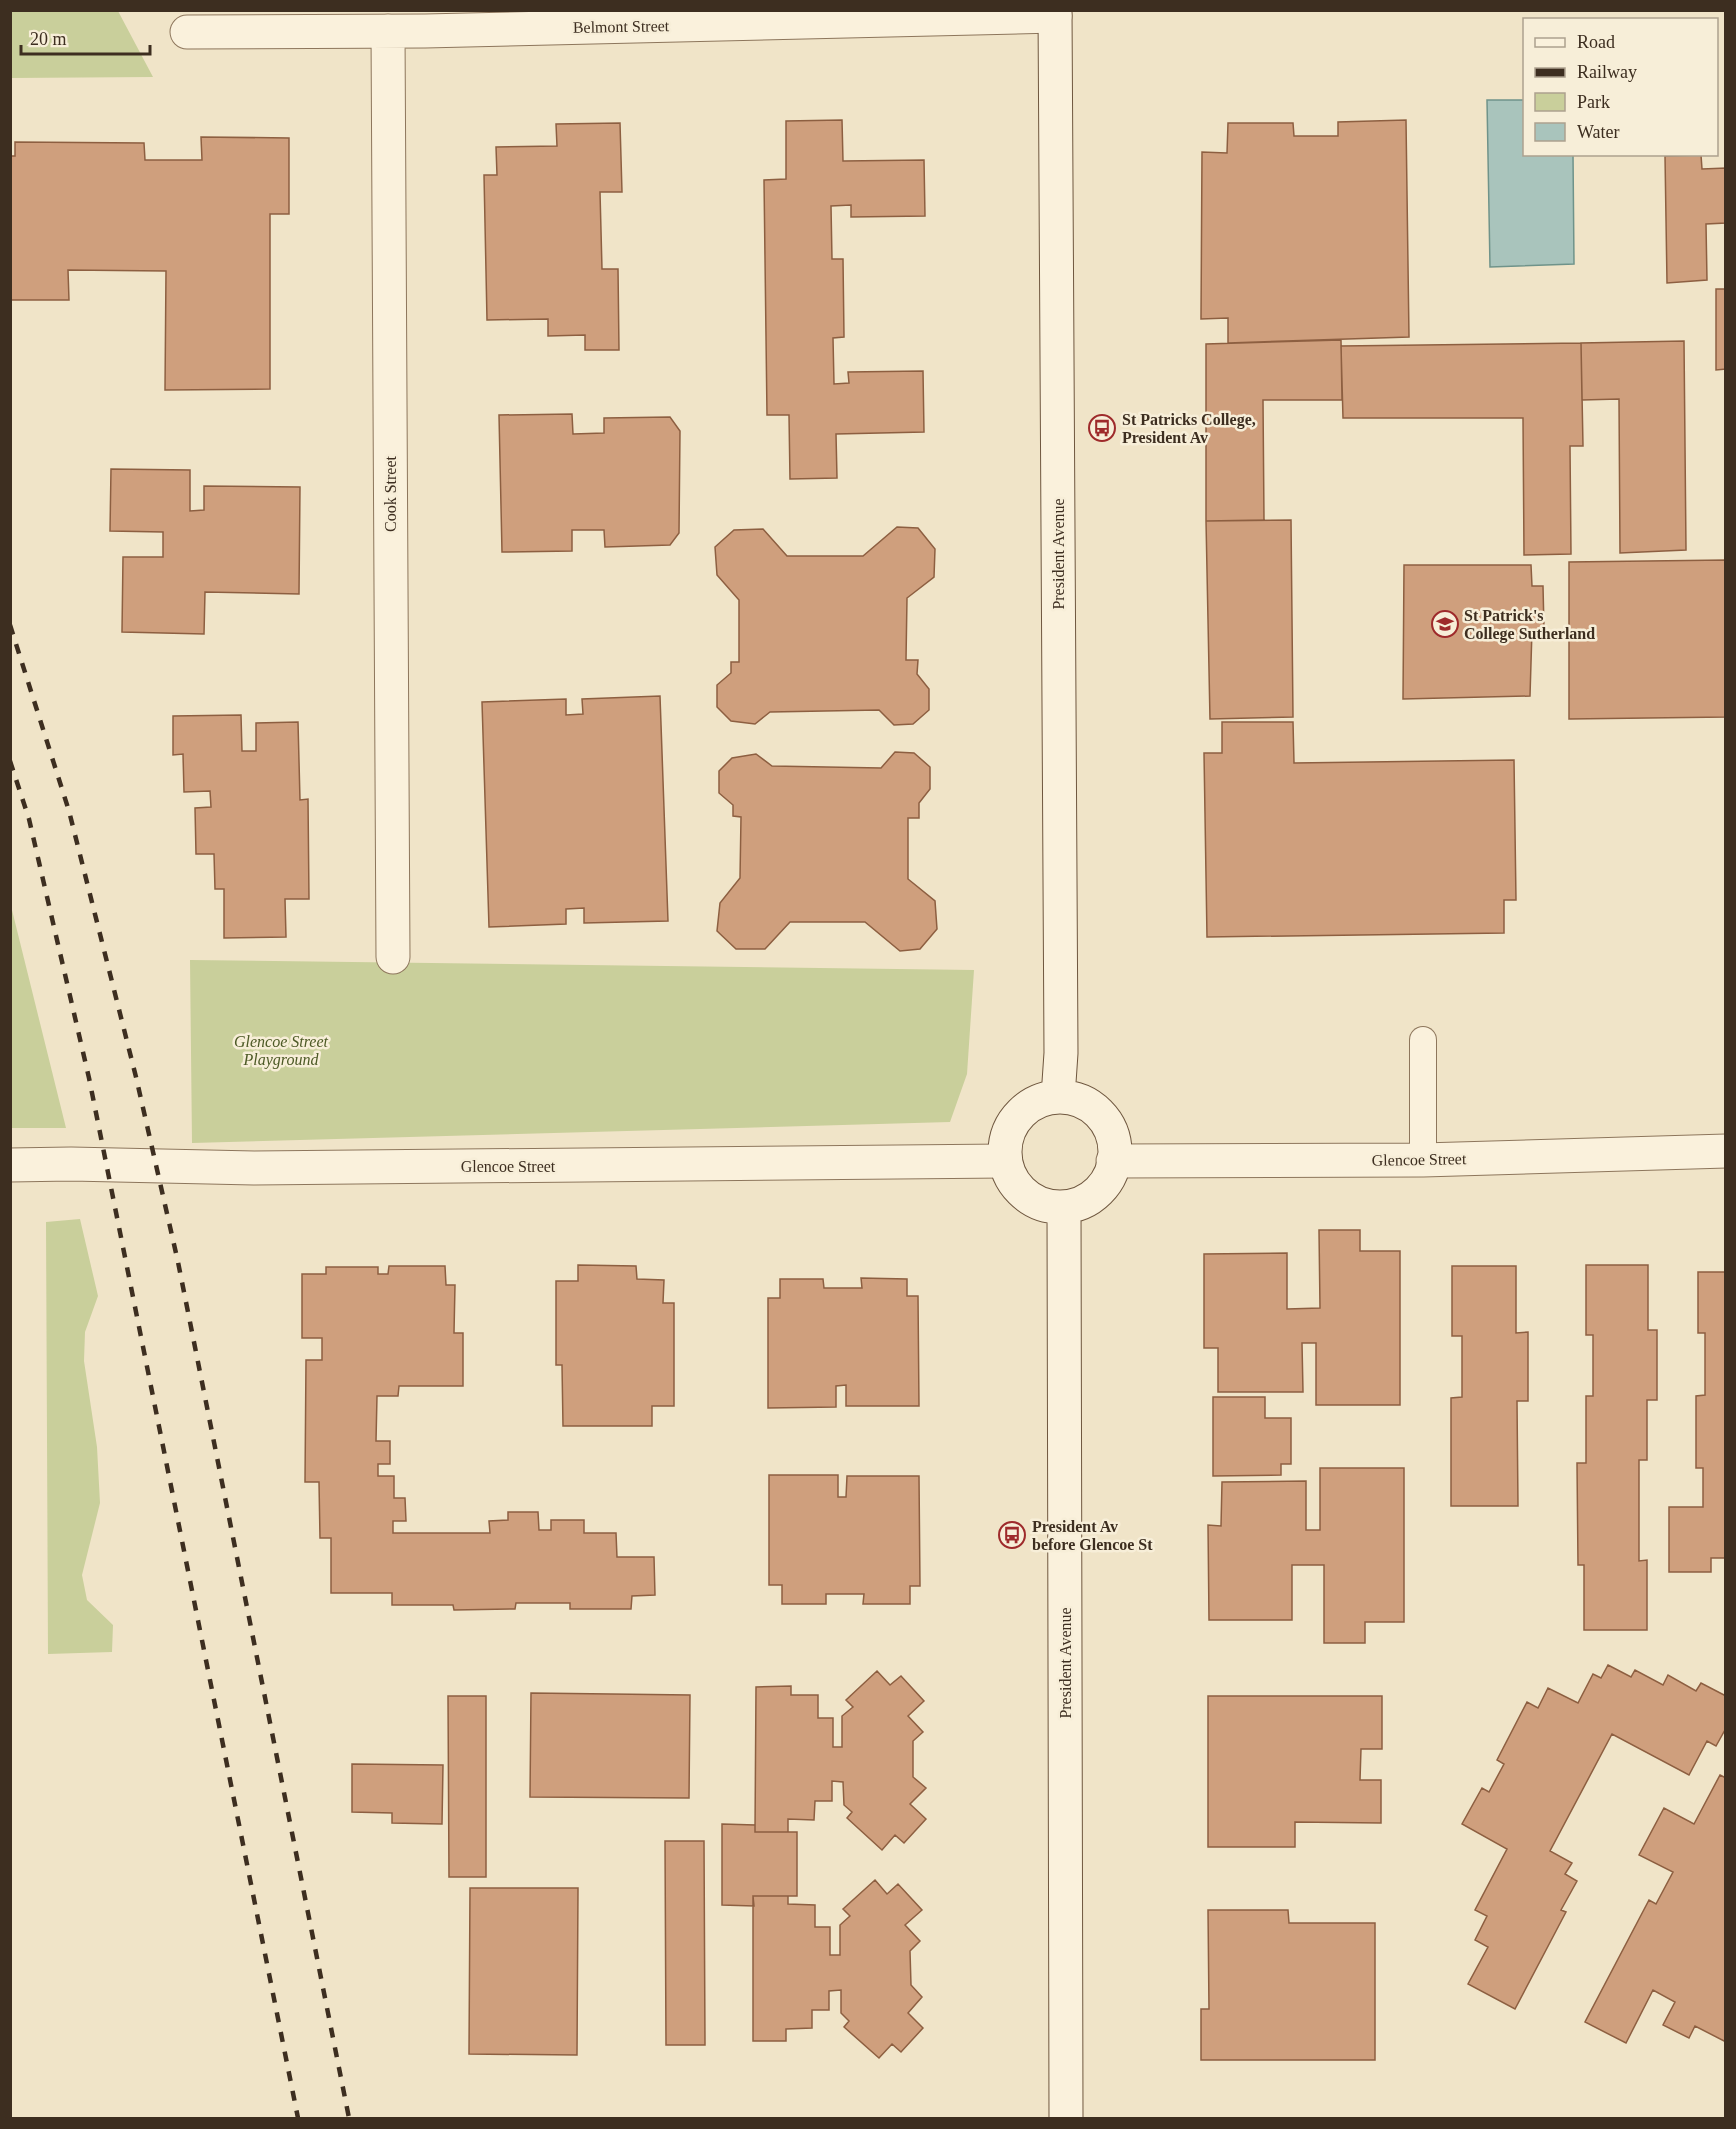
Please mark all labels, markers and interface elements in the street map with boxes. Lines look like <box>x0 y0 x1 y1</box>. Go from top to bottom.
street label: Belmont Street <box>573 17 670 36</box>
scale bar <box>21 18 150 56</box>
legend <box>1523 18 1718 156</box>
text: 20 m <box>30 29 67 49</box>
text: Road <box>1577 32 1615 52</box>
text: Railway <box>1577 62 1637 82</box>
text: Park <box>1577 92 1610 112</box>
text: Water <box>1577 122 1620 142</box>
place label: St Patricks College, President Av <box>1122 411 1256 446</box>
bus stop icon: St Patricks College, President Av <box>1087 413 1117 443</box>
street label: Cook Street <box>382 455 399 532</box>
street label: President Avenue <box>1050 498 1067 610</box>
place label: St Patrick's College Sutherland <box>1464 607 1595 643</box>
school or university icon: St Patrick's College Sutherland <box>1430 609 1460 639</box>
park label: Glencoe Street Playground <box>234 1033 329 1069</box>
street label: Glencoe Street <box>1372 1150 1467 1169</box>
street label: Glencoe Street <box>461 1158 556 1175</box>
place label: President Av before Glencoe St <box>1032 1518 1153 1553</box>
bus stop icon: President Av before Glencoe St <box>997 1520 1027 1550</box>
street label: President Avenue <box>1057 1607 1074 1719</box>

